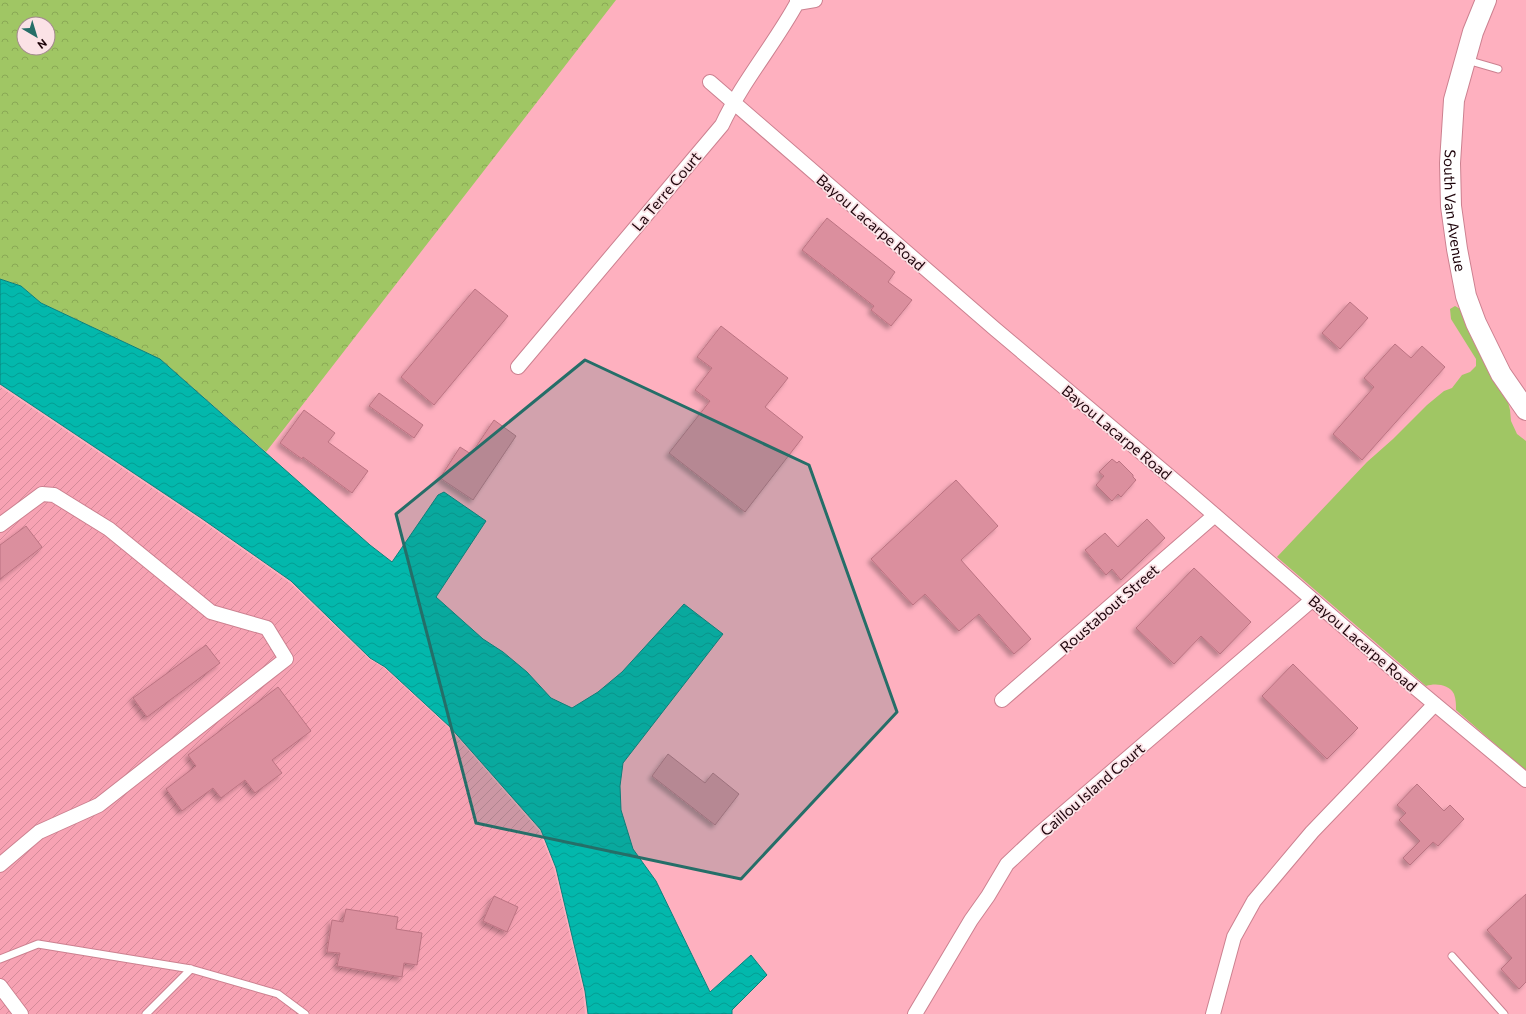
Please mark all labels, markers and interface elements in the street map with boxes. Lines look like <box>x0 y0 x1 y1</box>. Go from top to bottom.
north arrow <box>16 16 56 56</box>
text: N <box>35 37 50 52</box>
street label: La Terre Court <box>628 148 704 234</box>
street label: South Van Avenue <box>1441 149 1470 273</box>
street label: Bayou Lacarpe Road <box>813 170 929 274</box>
street label: Bayou Lacarpe Road <box>1059 381 1175 483</box>
street label: Roustabout Street <box>1056 560 1162 656</box>
street label: Bayou Lacarpe Road <box>1305 591 1421 695</box>
street label: Caillou Island Court <box>1036 739 1148 839</box>

